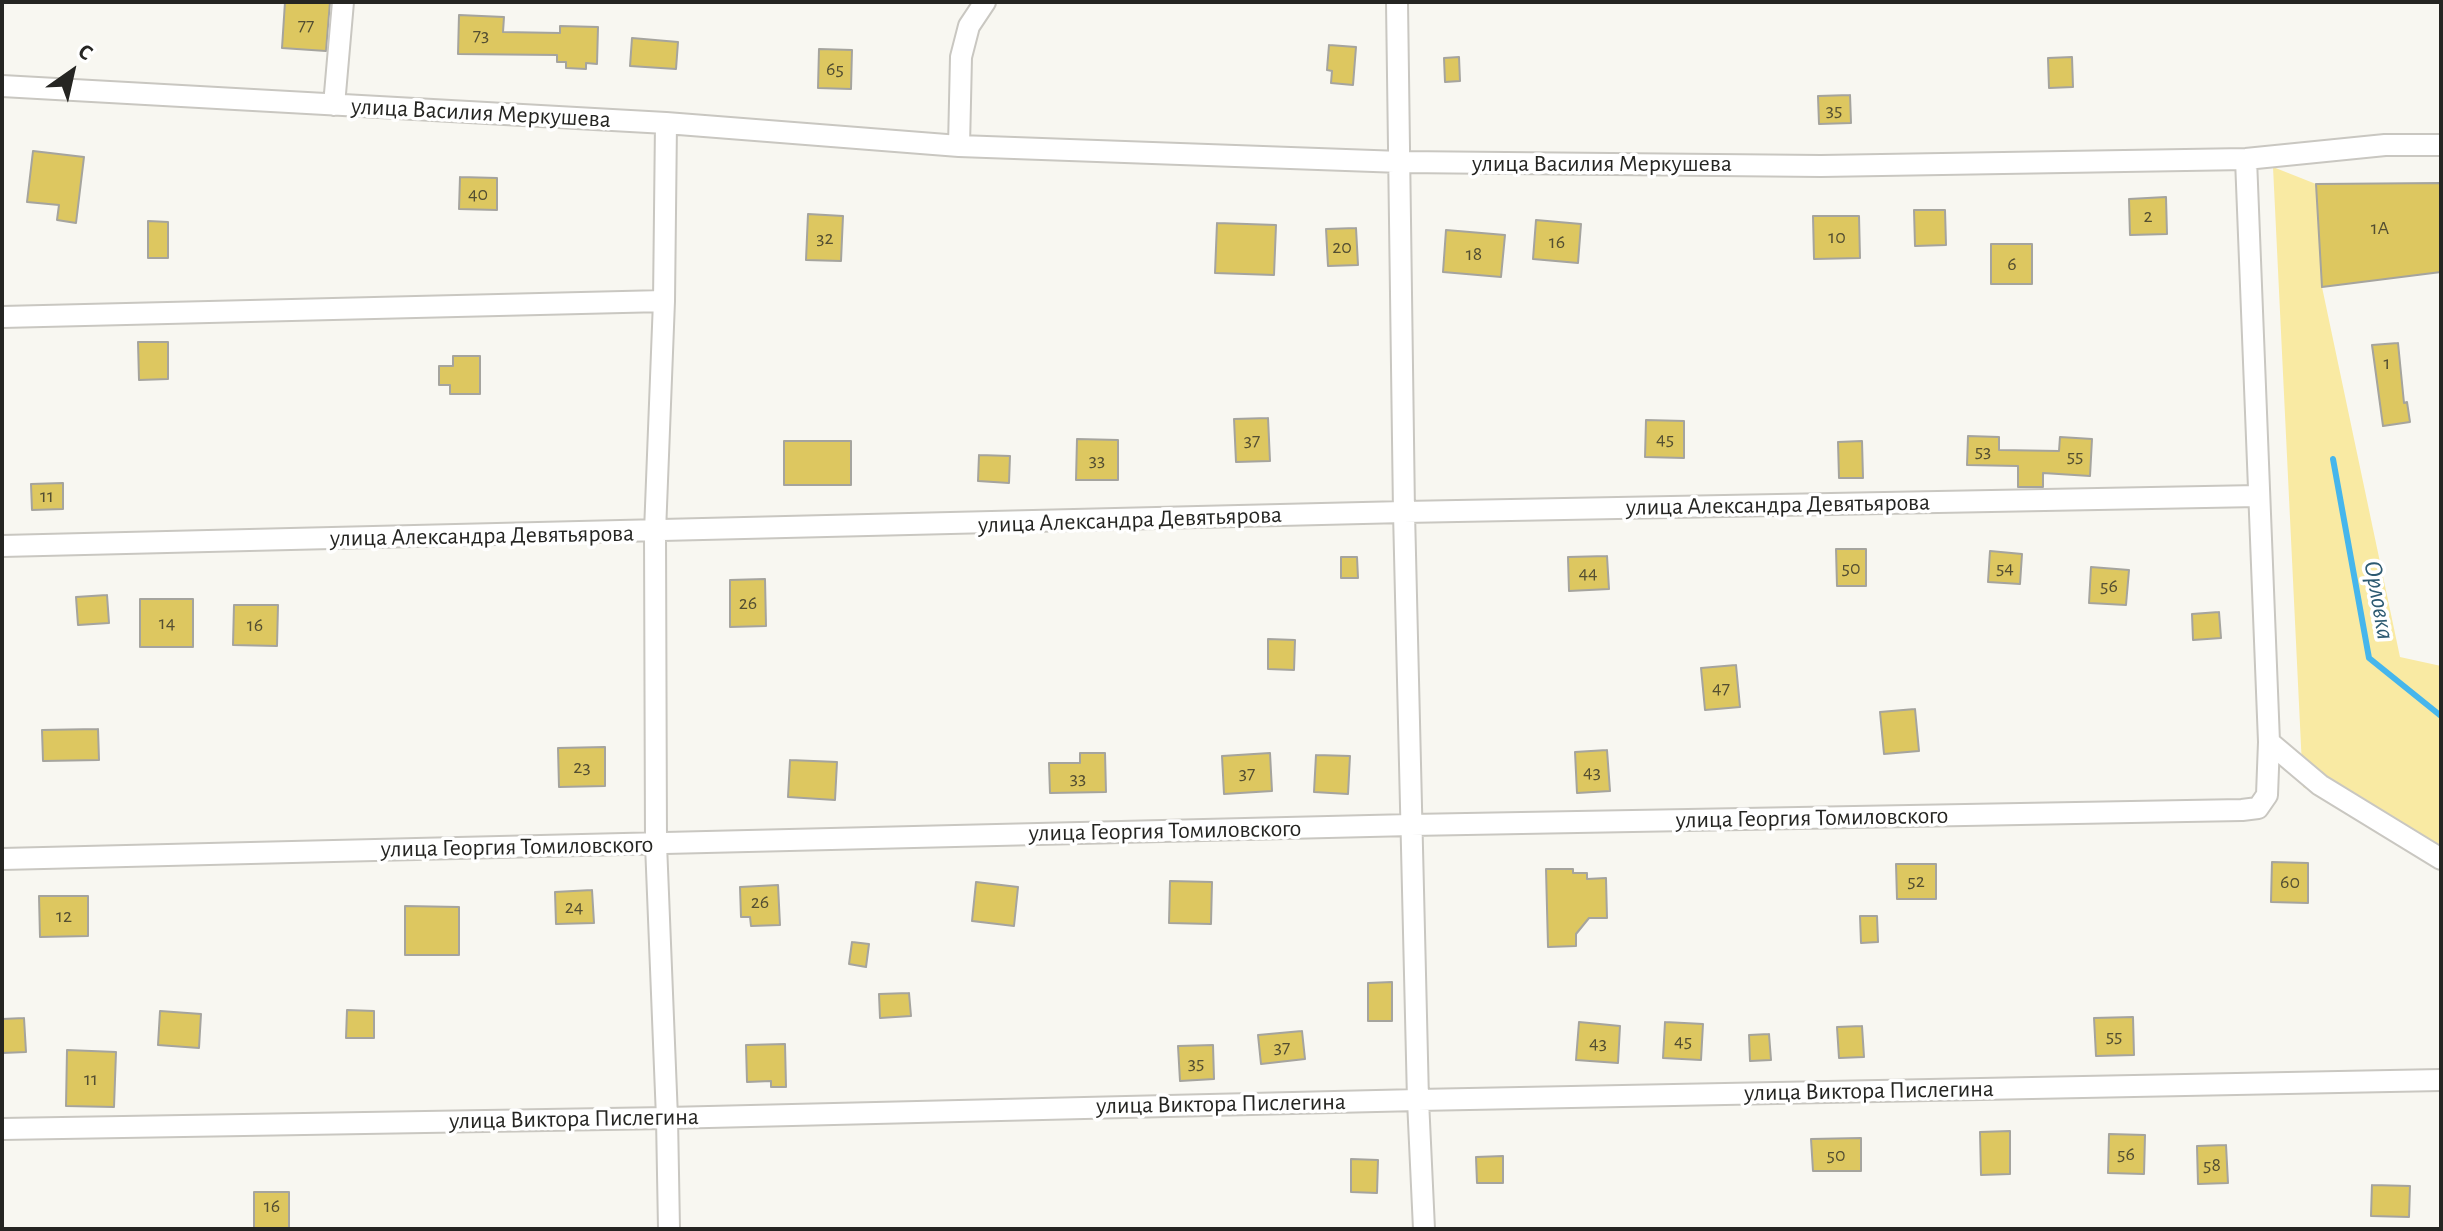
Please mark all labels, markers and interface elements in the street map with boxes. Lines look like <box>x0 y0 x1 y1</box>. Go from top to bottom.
house number: 77 <box>298 13 314 37</box>
house number: 73 <box>473 23 489 47</box>
north arrow <box>32 32 112 112</box>
text: С <box>74 40 97 65</box>
house number: 65 <box>826 57 844 81</box>
street label: улица Василия Меркушева <box>350 92 612 134</box>
house number: 35 <box>1826 98 1842 122</box>
street label: улица Василия Меркушева <box>1472 150 1732 178</box>
house number: 40 <box>468 182 488 206</box>
house number: 2 <box>2143 204 2153 228</box>
house number: 1А <box>2371 216 2389 240</box>
house number: 10 <box>1828 225 1846 249</box>
house number: 32 <box>816 226 834 250</box>
house number: 16 <box>1549 230 1565 254</box>
house number: 20 <box>1332 235 1352 259</box>
house number: 18 <box>1466 242 1482 266</box>
house number: 6 <box>2007 252 2017 276</box>
house number: 1 <box>2384 351 2390 375</box>
house number: 45 <box>1656 427 1674 451</box>
house number: 37 <box>1244 428 1260 452</box>
house number: 53 <box>1975 439 1991 463</box>
house number: 55 <box>2067 444 2083 468</box>
house number: 33 <box>1089 448 1105 472</box>
house number: 11 <box>40 484 54 508</box>
street label: улица Александра Девятьярова <box>1626 488 1930 522</box>
street label: улица Александра Девятьярова <box>978 500 1282 540</box>
street label: улица Александра Девятьярова <box>330 519 634 553</box>
house number: 50 <box>1842 556 1860 580</box>
house number: 54 <box>1996 556 2014 580</box>
water label: Орловка <box>2357 558 2401 642</box>
house number: 44 <box>1578 561 1598 585</box>
house number: 56 <box>2100 574 2118 598</box>
house number: 26 <box>739 591 757 615</box>
house number: 14 <box>159 611 175 635</box>
house number: 16 <box>247 613 263 637</box>
house number: 47 <box>1712 676 1730 700</box>
house number: 23 <box>573 755 591 779</box>
house number: 43 <box>1583 760 1601 784</box>
house number: 37 <box>1239 761 1255 785</box>
house number: 33 <box>1070 766 1086 790</box>
street label: улица Георгия Томиловского <box>1675 801 1949 835</box>
street label: улица Георгия Томиловского <box>1028 814 1302 848</box>
street label: улица Георгия Томиловского <box>380 830 654 864</box>
house number: 52 <box>1907 869 1925 893</box>
house number: 60 <box>2280 870 2300 894</box>
house number: 26 <box>751 890 769 914</box>
house number: 24 <box>565 895 583 919</box>
house number: 12 <box>56 904 72 928</box>
house number: 55 <box>2106 1024 2122 1048</box>
house number: 45 <box>1674 1029 1692 1053</box>
house number: 43 <box>1589 1031 1607 1055</box>
house number: 37 <box>1274 1035 1290 1059</box>
house number: 35 <box>1188 1051 1204 1075</box>
house number: 11 <box>84 1067 98 1091</box>
street label: улица Виктора Пислегина <box>1744 1074 1994 1108</box>
street label: улица Виктора Пислегина <box>1096 1087 1346 1121</box>
street label: улица Виктора Пислегина <box>449 1102 699 1136</box>
house number: 56 <box>2117 1142 2135 1166</box>
house number: 50 <box>1827 1143 1845 1167</box>
house number: 58 <box>2203 1153 2221 1177</box>
house number: 16 <box>264 1194 280 1218</box>

